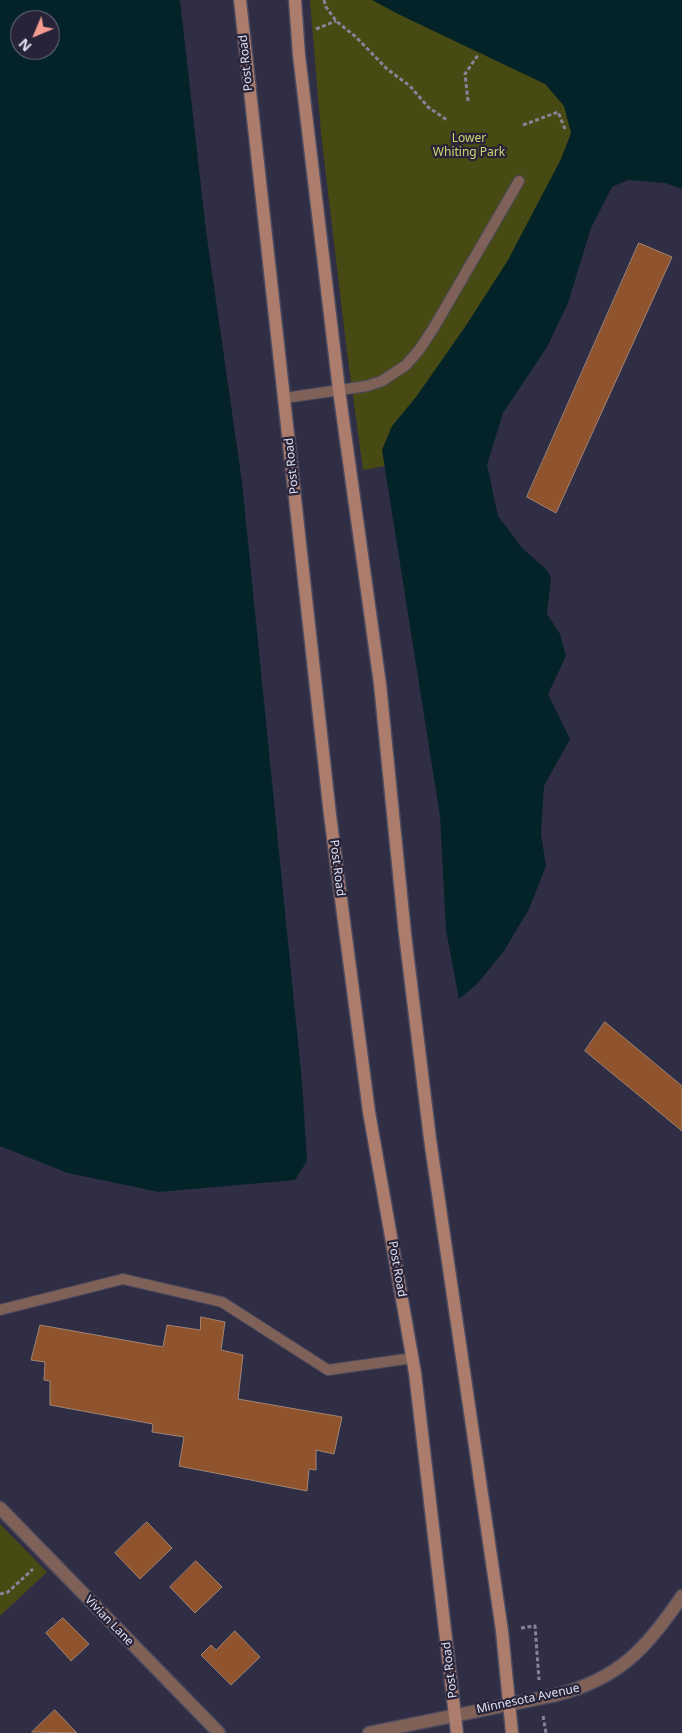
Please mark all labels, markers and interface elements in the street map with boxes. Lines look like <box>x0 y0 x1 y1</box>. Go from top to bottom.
north arrow <box>10 10 60 60</box>
street label: Post Road <box>236 34 256 92</box>
text: N <box>14 35 35 56</box>
park label: Lower Whiting Park <box>433 132 505 160</box>
street label: Post Road <box>282 437 302 495</box>
street label: Post Road <box>326 839 348 897</box>
street label: Post Road <box>385 1240 409 1298</box>
street label: Vivian Lane <box>82 1593 136 1649</box>
street label: Post Road <box>439 1641 461 1699</box>
street label: Minnesota Avenue <box>475 1681 581 1717</box>

